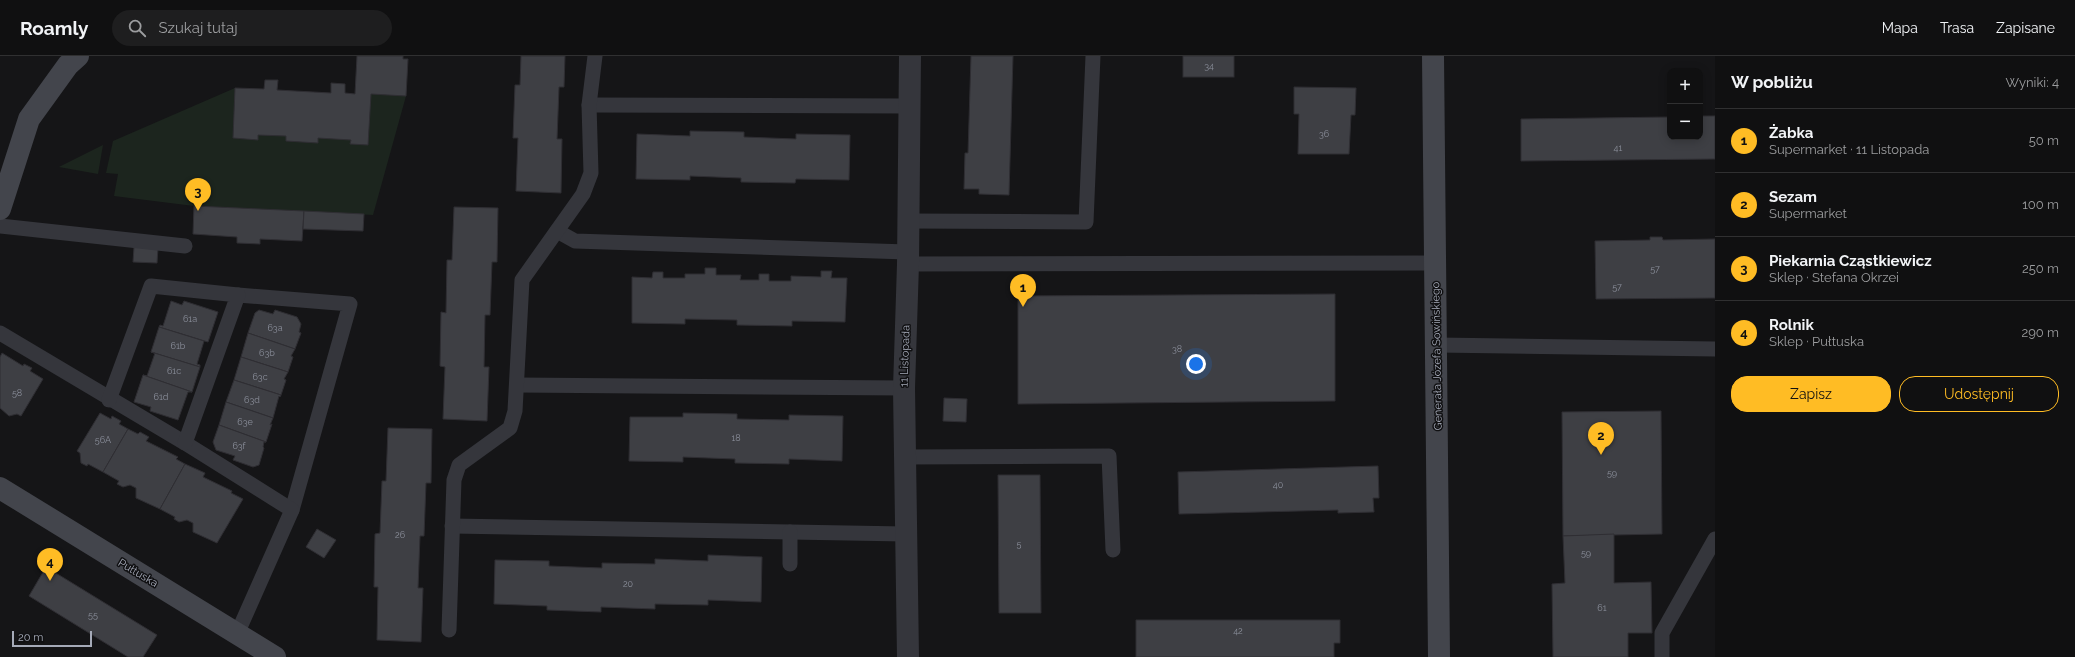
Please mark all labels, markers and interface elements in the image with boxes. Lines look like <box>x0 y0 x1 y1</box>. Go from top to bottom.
search box <box>112 10 392 46</box>
text: Roamly <box>20 17 88 39</box>
icon: search <box>126 17 148 39</box>
text: Szukaj tutaj <box>158 19 238 37</box>
text: Mapa <box>1882 20 1918 36</box>
text: Trasa <box>1940 20 1974 36</box>
text: Zapisane <box>1996 20 2055 36</box>
house number: 34 <box>1204 61 1214 71</box>
map controls <box>1667 68 1703 140</box>
button: + <box>1667 68 1703 104</box>
text: W pobliżu <box>1731 72 1813 92</box>
text: Wyniki: 4 <box>2006 75 2059 90</box>
button: − <box>1667 104 1703 140</box>
text: Żabka <box>1769 124 1813 142</box>
house number: 36 <box>1319 129 1330 139</box>
text: 1 <box>1741 133 1747 148</box>
text: 50 m <box>2029 133 2059 148</box>
text: Supermarket · 11 Listopada <box>1769 142 1929 157</box>
house number: 41 <box>1614 143 1623 153</box>
pin: 3 <box>185 178 211 211</box>
text: Sezam <box>1769 188 1817 206</box>
text: 2 <box>1740 197 1748 212</box>
text: 100 m <box>2022 197 2059 212</box>
text: Supermarket <box>1769 206 1847 221</box>
text: Piekarnia Cząstkiewicz <box>1769 252 1932 270</box>
text: 3 <box>1740 261 1748 276</box>
text: 250 m <box>2022 261 2059 276</box>
house number: 57 <box>1650 264 1660 274</box>
text: Sklep · Stefana Okrzei <box>1769 270 1899 285</box>
pin: 1 <box>1010 274 1036 307</box>
street label: Generała Józefa Sowińskiego <box>1429 281 1445 430</box>
house number: 57 <box>1612 282 1622 292</box>
house number: 61a <box>183 314 197 324</box>
text: Rolnik <box>1769 316 1814 334</box>
house number: 63a <box>267 323 283 333</box>
street label: 11 Listopada <box>897 325 913 387</box>
text: 4 <box>1740 325 1748 340</box>
text: 290 m <box>2021 325 2059 340</box>
text: Sklep · Pułtuska <box>1769 334 1864 349</box>
house number: 61b <box>171 341 186 351</box>
house number: 38 <box>1172 344 1182 354</box>
house number: 63b <box>259 348 275 358</box>
your location <box>1186 354 1206 374</box>
house number: 61c <box>167 366 181 376</box>
house number: 63c <box>252 372 268 382</box>
button: Zapisz <box>1731 376 1891 412</box>
button: Udostępnij <box>1899 376 2059 412</box>
house number: 58 <box>12 388 22 398</box>
house number: 61d <box>154 392 169 402</box>
house number: 63d <box>244 395 260 405</box>
house number: 63e <box>237 417 253 427</box>
pin: 2 <box>1588 422 1614 455</box>
house number: 18 <box>731 433 741 443</box>
house number: 56A <box>95 435 111 445</box>
house number: 63f <box>232 441 247 451</box>
house number: 59 <box>1607 468 1617 478</box>
house number: 40 <box>1273 480 1284 490</box>
house number: 26 <box>395 530 406 540</box>
house number: 5 <box>1017 539 1022 549</box>
pin: 4 <box>37 548 63 581</box>
house number: 59 <box>1581 548 1591 558</box>
street label: Pułtuska <box>116 556 160 590</box>
house number: 20 <box>623 579 634 589</box>
house number: 61 <box>1597 603 1607 613</box>
house number: 55 <box>88 610 98 620</box>
house number: 42 <box>1233 626 1243 636</box>
scale bar <box>12 629 92 648</box>
text: 20 m <box>18 631 43 644</box>

